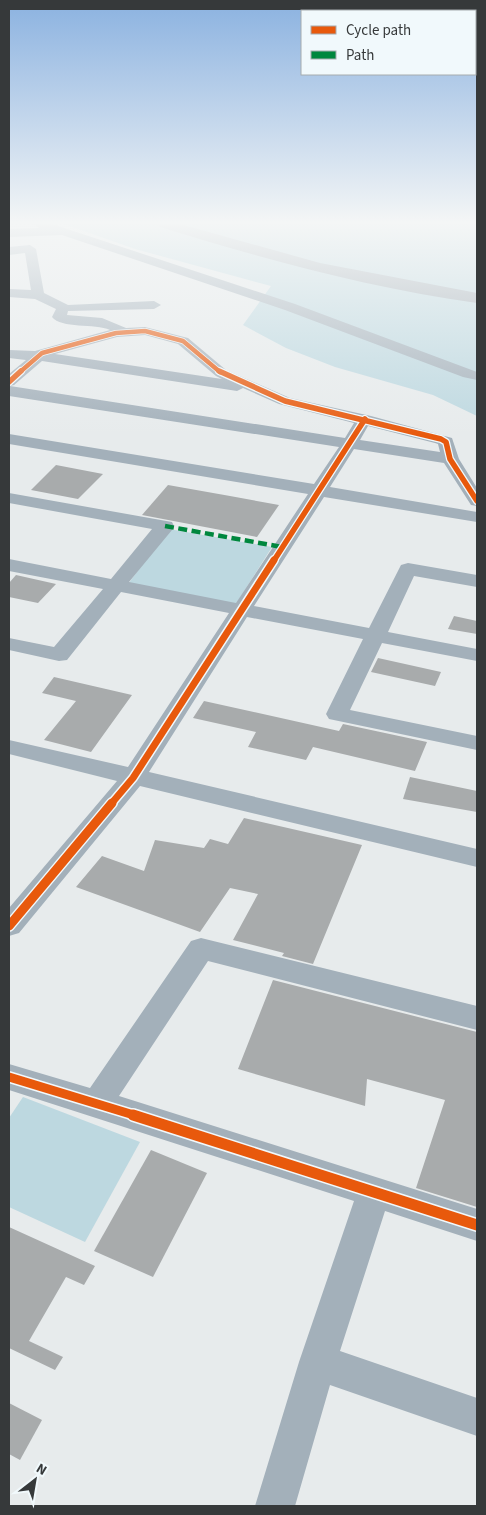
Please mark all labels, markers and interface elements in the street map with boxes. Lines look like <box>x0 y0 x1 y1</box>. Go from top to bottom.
legend <box>301 10 476 75</box>
text: Cycle path <box>346 20 411 41</box>
text: Path <box>346 45 374 66</box>
north arrow <box>10 1455 60 1505</box>
text: N <box>32 1459 50 1481</box>

